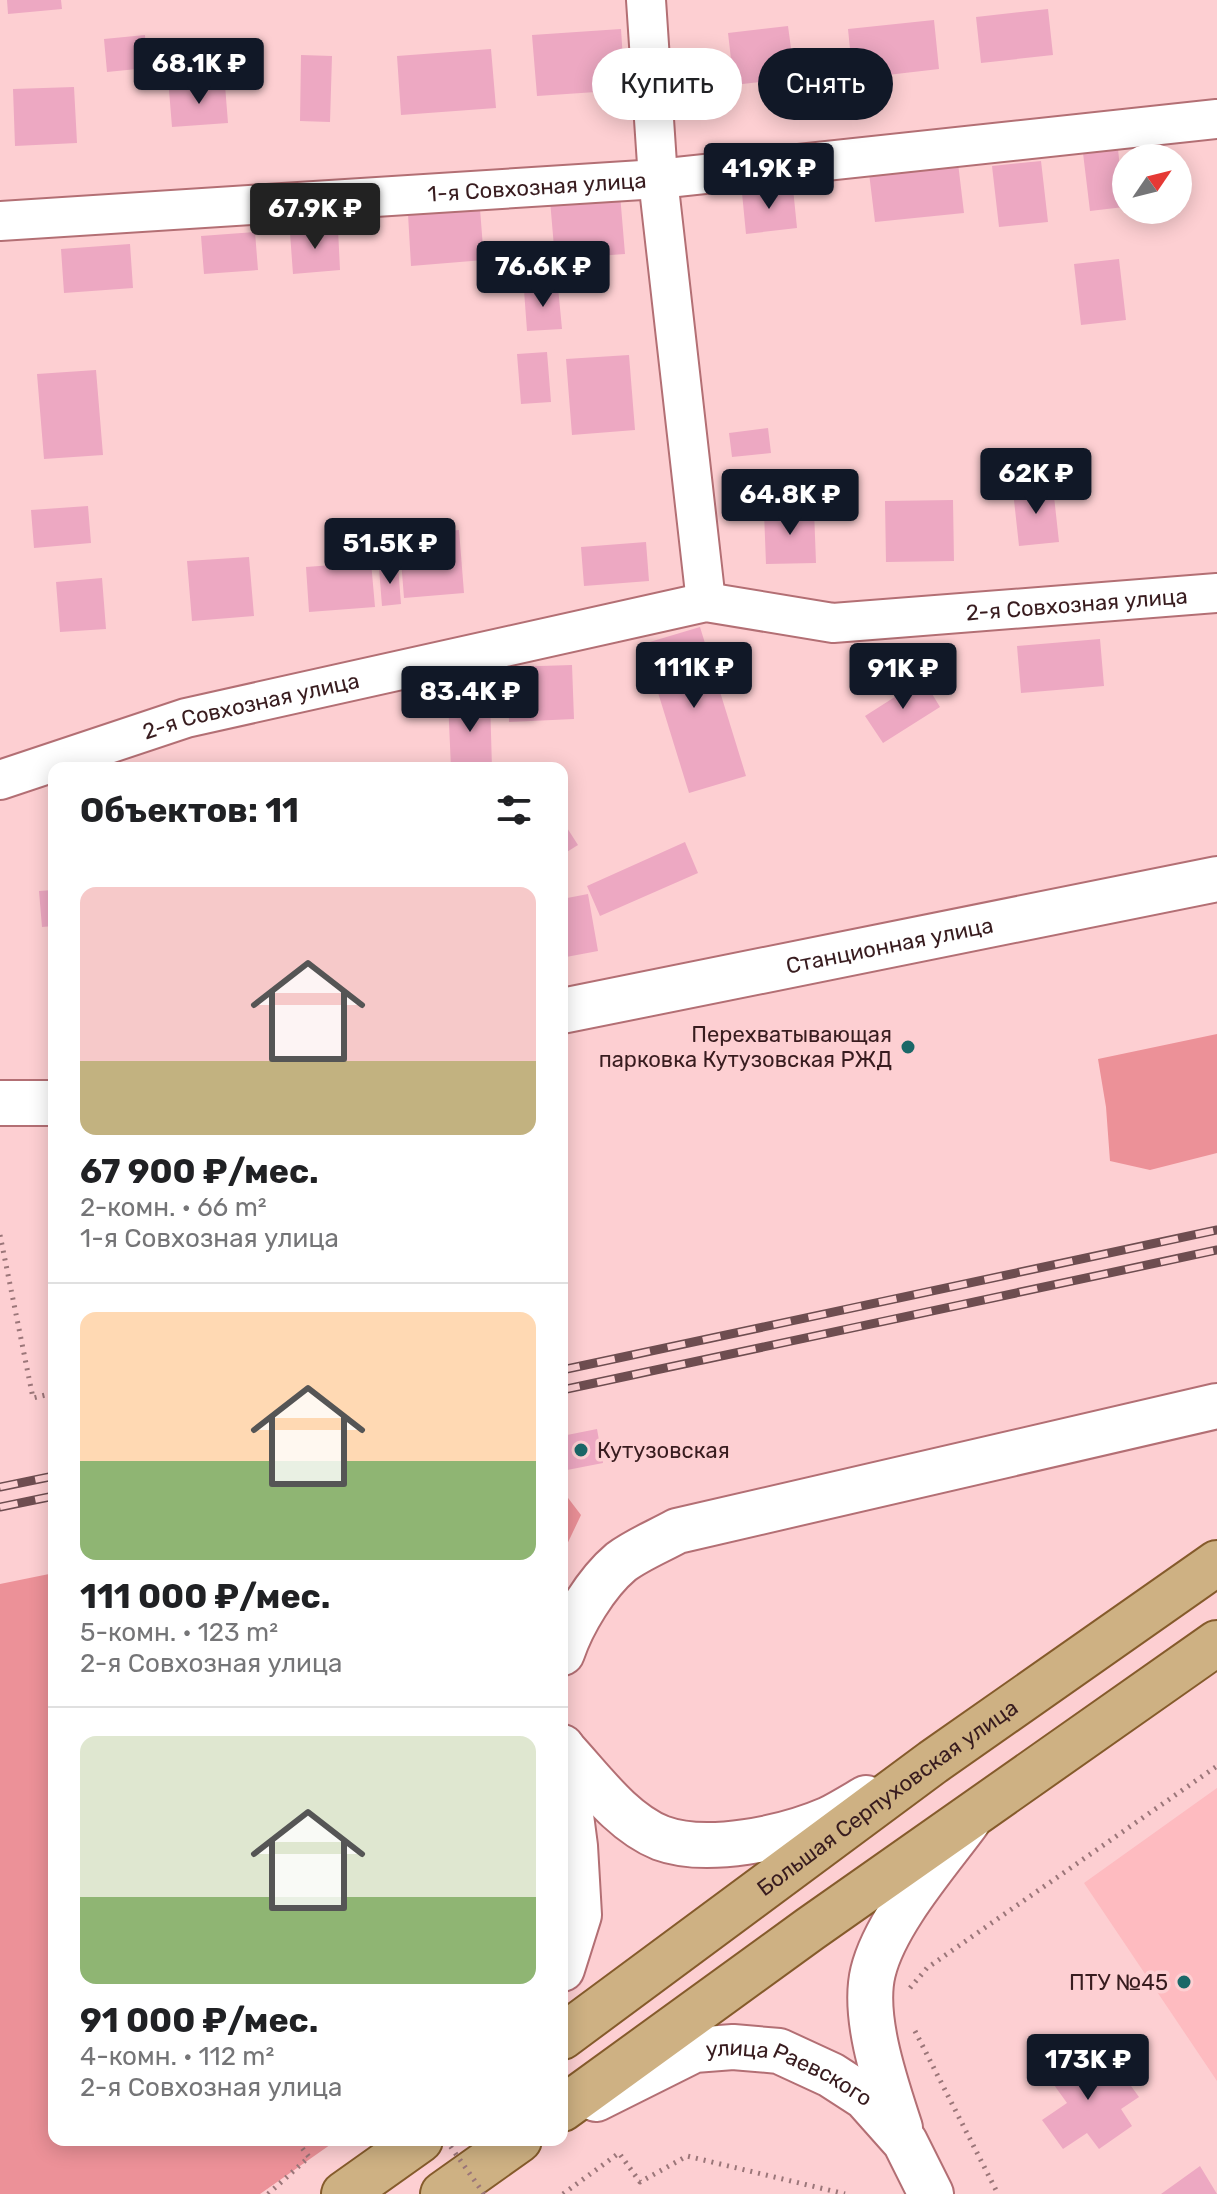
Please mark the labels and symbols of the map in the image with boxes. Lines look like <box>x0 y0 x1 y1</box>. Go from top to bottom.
pin: 68.1K ₽ <box>125 38 273 106</box>
pin: 41.9K ₽ <box>695 143 843 211</box>
north arrow <box>1112 144 1192 224</box>
street label: 1-я Совхозная улица <box>427 166 647 207</box>
pin: 67.9K ₽ <box>241 183 389 251</box>
pin: 76.6K ₽ <box>469 241 617 309</box>
pin: 62K ₽ <box>980 448 1092 516</box>
pin: 64.8K ₽ <box>716 469 864 537</box>
pin: 51.5K ₽ <box>316 518 464 586</box>
street label: 2-я Совхозная улица <box>965 582 1188 626</box>
pin: 111K ₽ <box>629 642 759 710</box>
pin: 91K ₽ <box>847 643 959 711</box>
street label: 2-я Совхозная улица <box>139 666 362 745</box>
pin: 83.4K ₽ <box>396 666 544 734</box>
street label: Станционная улица <box>783 911 995 979</box>
place label: Перехватывающая парковка Кутузовская РЖД <box>599 1021 892 1073</box>
marker: Перехватывающая парковка Кутузовская РЖД <box>899 1038 917 1056</box>
place label: Кутузовская <box>597 1437 730 1464</box>
marker: Кутузовская <box>572 1441 590 1459</box>
street label: Большая Серпуховская улица <box>752 1693 1023 1901</box>
place label: ПТУ №45 <box>1069 1969 1168 1996</box>
marker: ПТУ №45 <box>1175 1973 1193 1991</box>
street label: улица Раевского <box>705 2033 878 2112</box>
pin: 173K ₽ <box>1023 2034 1153 2102</box>

